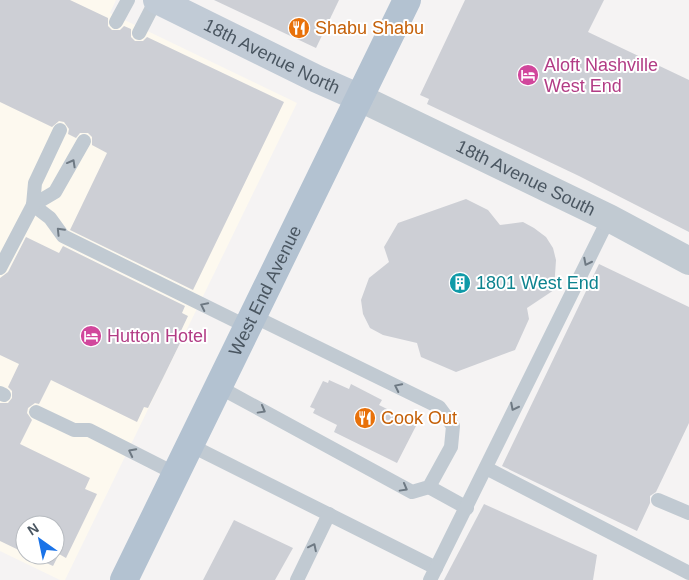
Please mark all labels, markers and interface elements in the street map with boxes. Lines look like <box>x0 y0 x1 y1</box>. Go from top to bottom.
street label: 18th Avenue North <box>201 15 343 98</box>
restaurant icon: Shabu Shabu <box>287 16 311 40</box>
place label: Shabu Shabu <box>315 18 424 38</box>
place label: Aloft Nashville West End <box>544 55 658 96</box>
hotel icon: Aloft Nashville West End <box>516 63 540 87</box>
street label: 18th Avenue South <box>453 136 599 220</box>
one-way arrow <box>66 159 76 168</box>
street label: West End Avenue <box>225 222 305 359</box>
one-way arrow <box>57 228 66 237</box>
one-way arrow <box>583 256 593 265</box>
building icon: 1801 West End <box>448 271 472 295</box>
place label: 1801 West End <box>476 273 599 293</box>
one-way arrow <box>200 302 209 312</box>
hotel icon: Hutton Hotel <box>79 324 103 348</box>
place label: Hutton Hotel <box>107 326 207 346</box>
one-way arrow <box>395 383 404 393</box>
one-way arrow <box>510 402 521 411</box>
one-way arrow <box>256 404 265 414</box>
restaurant icon: Cook Out <box>353 406 377 430</box>
place label: Cook Out <box>381 408 457 428</box>
one-way arrow <box>129 448 138 458</box>
one-way arrow <box>399 482 408 492</box>
north arrow <box>15 515 65 565</box>
text: N <box>24 520 42 539</box>
one-way arrow <box>307 543 317 552</box>

